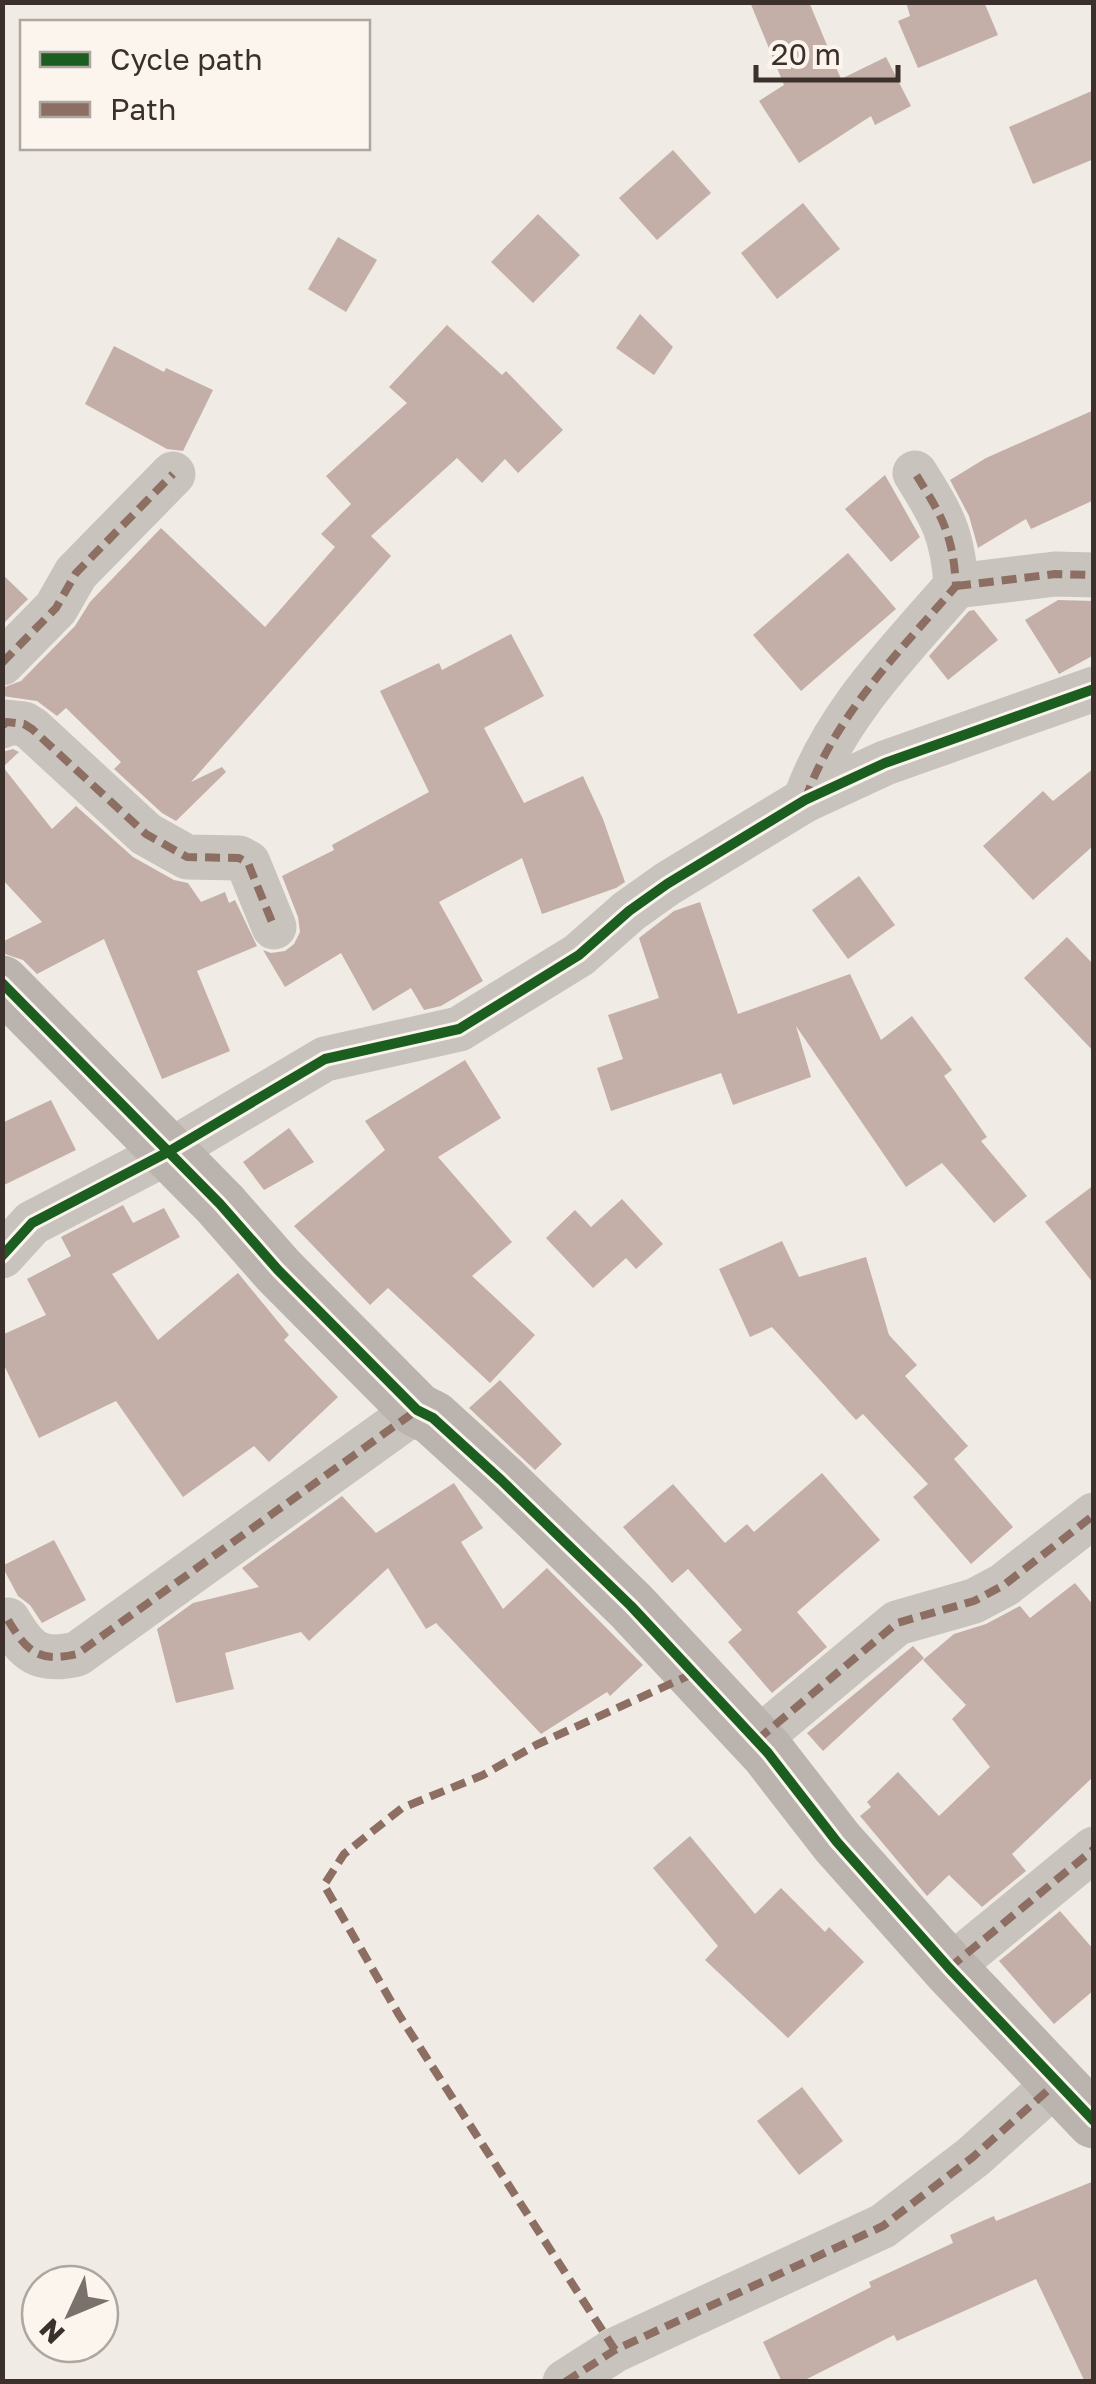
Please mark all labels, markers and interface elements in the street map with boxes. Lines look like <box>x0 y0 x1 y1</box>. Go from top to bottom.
legend <box>20 20 370 150</box>
scale bar <box>756 20 898 82</box>
text: 20 m <box>771 36 841 72</box>
text: Cycle path <box>110 41 263 77</box>
text: Path <box>110 91 176 127</box>
north arrow <box>20 2264 120 2364</box>
text: N <box>32 2313 71 2351</box>

